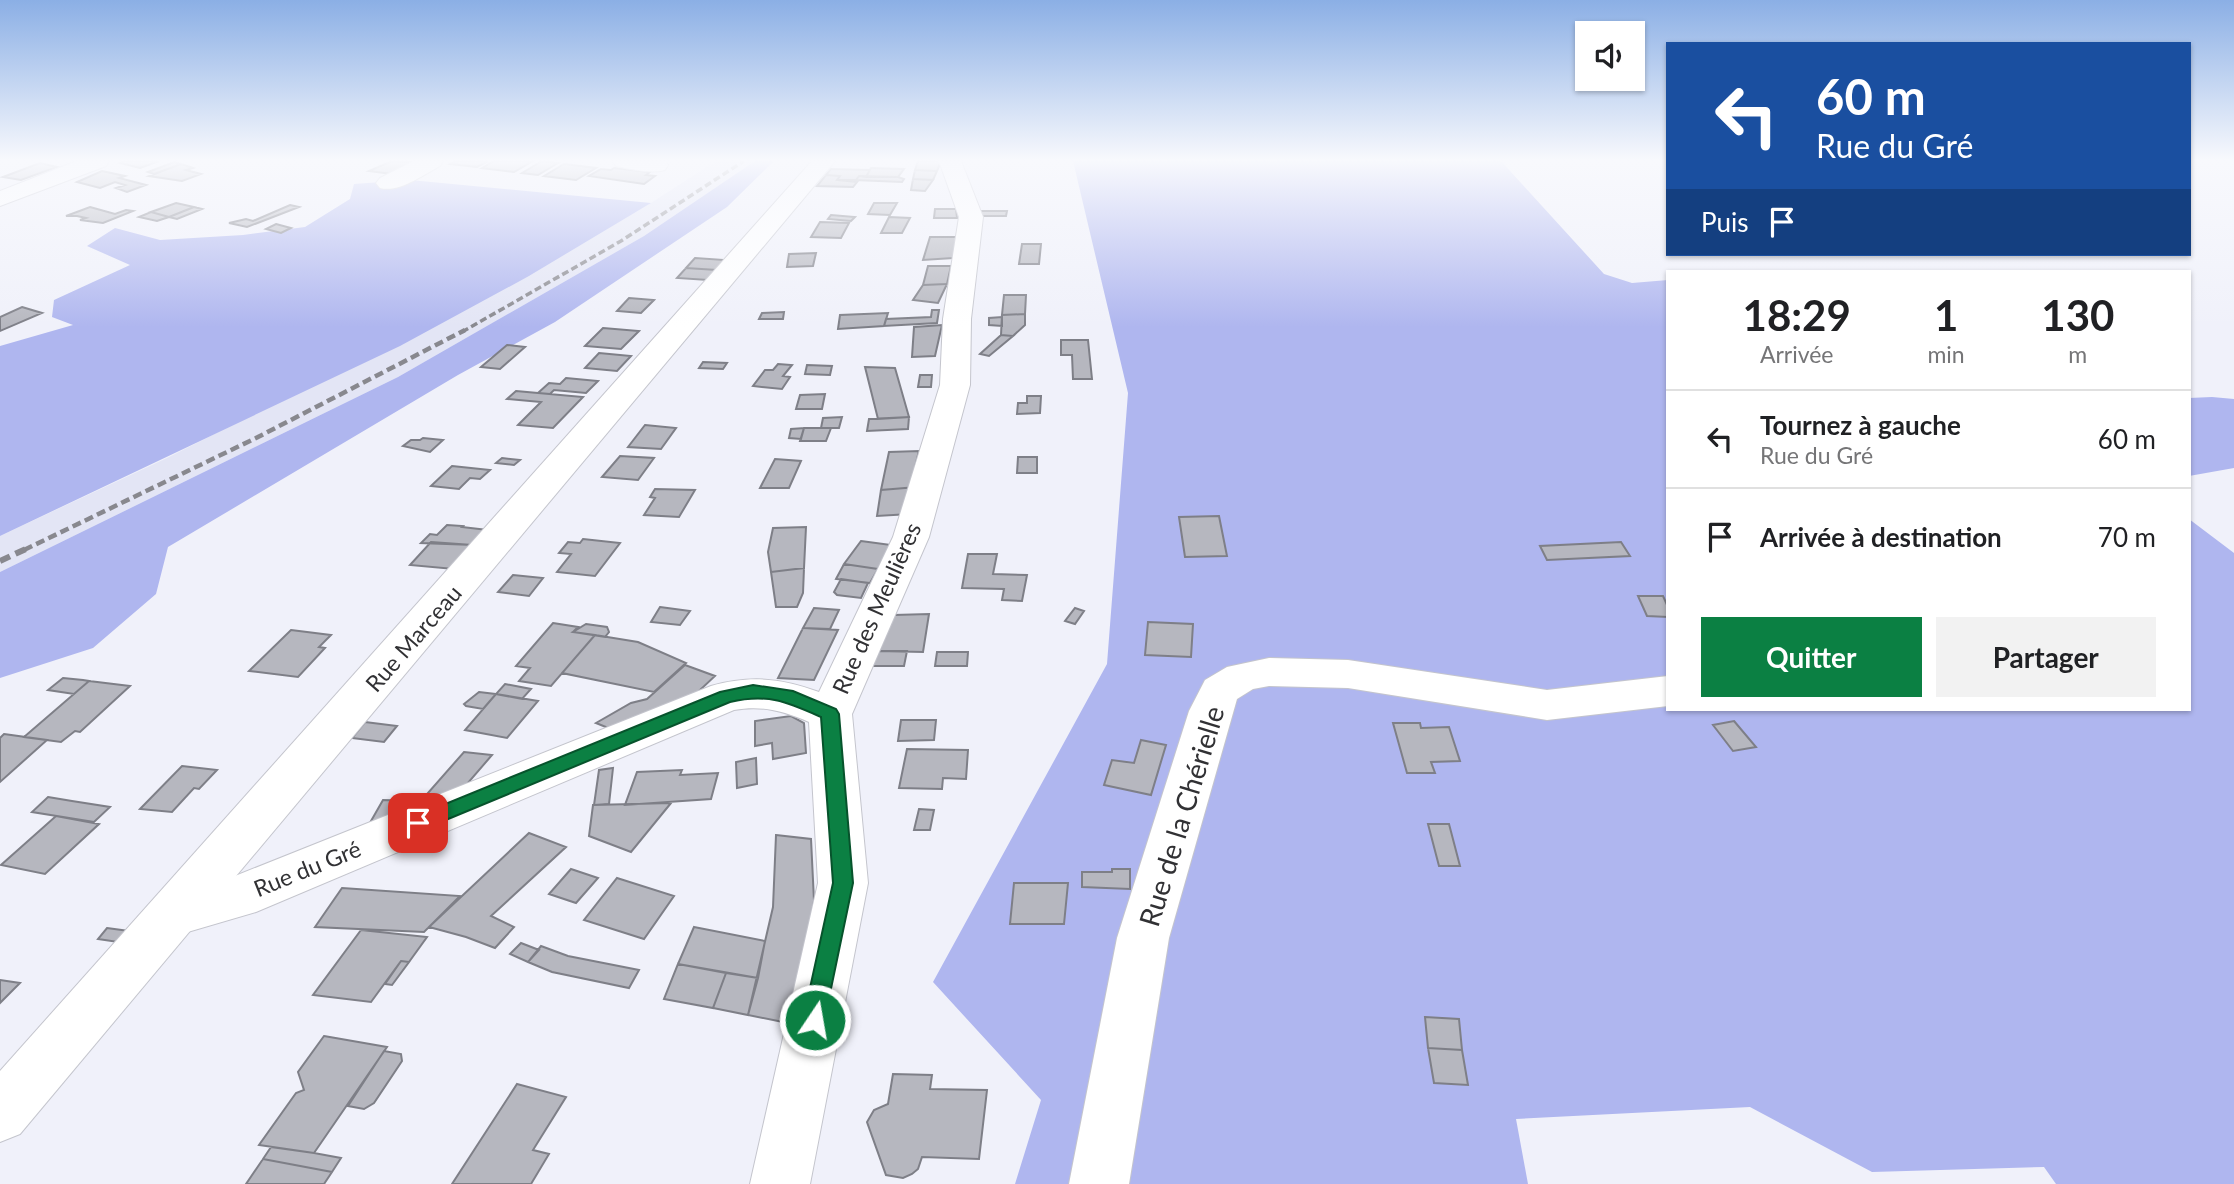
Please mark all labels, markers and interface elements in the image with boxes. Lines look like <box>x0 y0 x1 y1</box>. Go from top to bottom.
map controls <box>1575 21 1645 91</box>
button: sound <box>1575 21 1645 91</box>
text: 60 m <box>1816 67 1926 125</box>
icon: left <box>1701 70 1792 161</box>
text: Rue du Gré <box>1816 126 1973 165</box>
icon: arrive <box>1763 203 1801 241</box>
text: Puis <box>1701 206 1749 238</box>
text: 18:29 <box>1743 290 1851 340</box>
text: 1 <box>1934 290 1958 340</box>
text: 130 <box>2041 290 2114 340</box>
text: Arrivée <box>1760 340 1834 368</box>
text: min <box>1927 340 1965 368</box>
text: m <box>2068 340 2087 368</box>
text: Tournez à gauche <box>1760 409 1961 441</box>
icon: left <box>1701 420 1739 458</box>
text: 60 m <box>2098 423 2156 455</box>
text: Rue du Gré <box>1760 441 1873 469</box>
street label: Rue des Meulières <box>826 518 926 698</box>
icon: arrive <box>1701 518 1739 556</box>
text: Arrivée à destination <box>1760 521 2002 553</box>
text: 70 m <box>2098 521 2156 553</box>
street label: Rue Marceau <box>359 579 467 697</box>
button: Quitter <box>1701 617 1922 697</box>
button: Partager <box>1936 617 2156 697</box>
street label: Rue de la Chérielle <box>1131 702 1231 930</box>
pin <box>388 793 448 853</box>
icon: arrive <box>399 804 437 842</box>
street label: Rue du Gré <box>249 834 365 902</box>
position arrow <box>778 983 852 1057</box>

